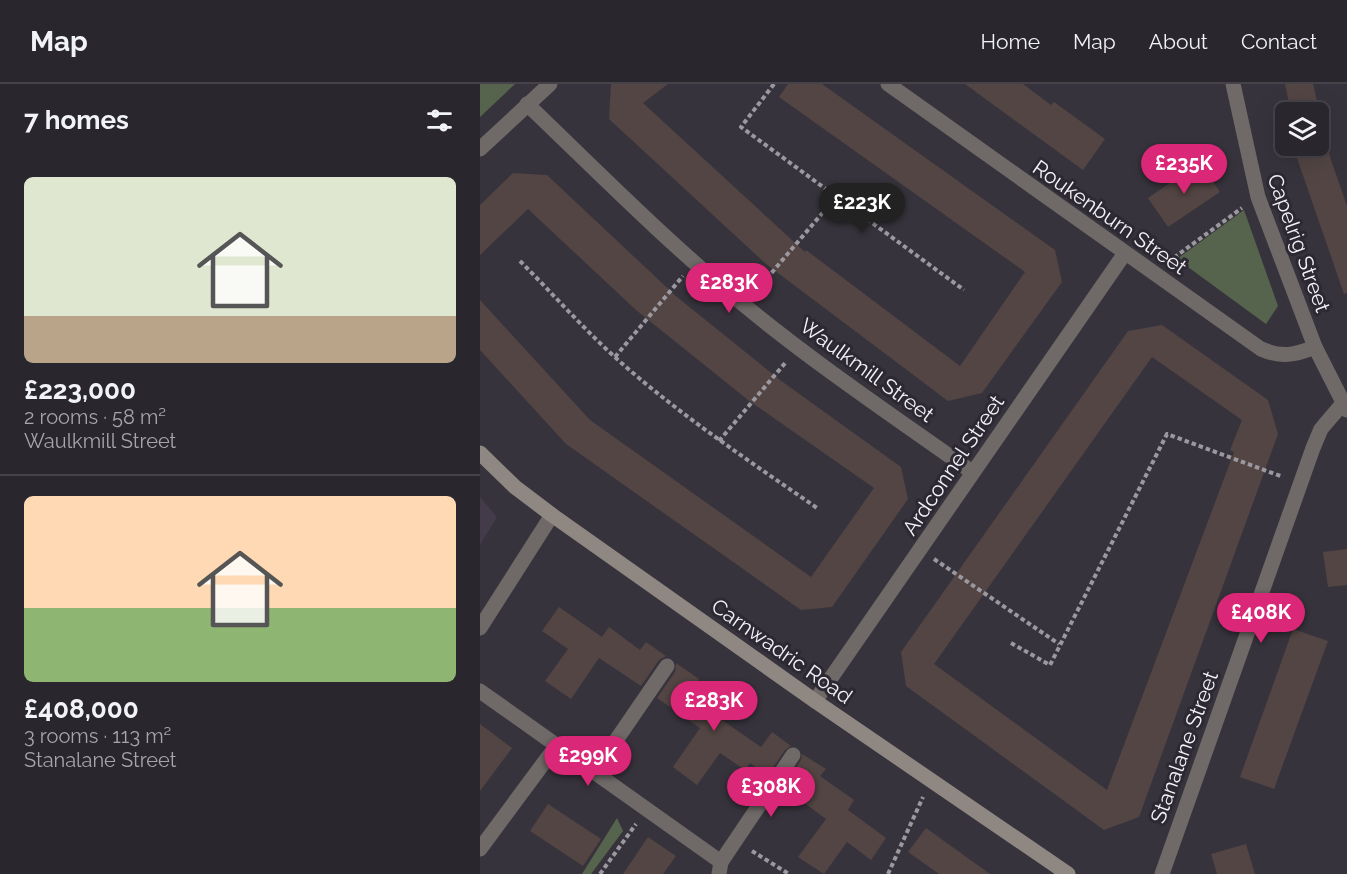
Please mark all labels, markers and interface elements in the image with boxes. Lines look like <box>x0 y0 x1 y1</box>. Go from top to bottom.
text: Map <box>30 25 88 58</box>
text: Home <box>981 29 1040 54</box>
text: Map <box>1073 29 1116 54</box>
text: About <box>1149 29 1208 54</box>
text: Contact <box>1241 29 1317 54</box>
map controls <box>1275 102 1329 156</box>
button: layers <box>1275 102 1329 156</box>
icon: filters <box>423 104 456 137</box>
text: 7 homes <box>24 105 129 135</box>
pin: £235K <box>1142 144 1226 195</box>
text: £235K <box>1155 151 1213 175</box>
street label: Roukenburn Street <box>1028 155 1192 279</box>
street label: Capelrig Street <box>1262 170 1336 316</box>
pin: £223K <box>820 183 904 234</box>
text: £223K <box>833 190 891 214</box>
icon: home <box>186 216 294 324</box>
pin: £283K <box>687 263 771 314</box>
text: £283K <box>700 270 758 294</box>
street label: Waulkmill Street <box>795 313 939 427</box>
text: £223,000 <box>24 375 136 405</box>
street label: Ardconnel Street <box>897 390 1009 540</box>
text: 2 rooms · 58 m² <box>24 405 166 429</box>
text: Waulkmill Street <box>24 429 176 453</box>
icon: home <box>186 535 294 643</box>
street label: Carnwadric Road <box>707 593 857 709</box>
pin: £408K <box>1219 593 1303 644</box>
text: £408K <box>1231 600 1291 624</box>
street label: Stanalane Street <box>1145 668 1223 826</box>
pin: £283K <box>672 681 756 732</box>
text: £283K <box>685 688 743 712</box>
text: £408,000 <box>24 694 139 724</box>
text: 3 rooms · 113 m² <box>24 724 171 748</box>
pin: £299K <box>546 736 630 787</box>
text: £299K <box>558 743 618 767</box>
text: Stanalane Street <box>24 748 176 772</box>
pin: £308K <box>729 767 813 818</box>
text: £308K <box>741 774 801 798</box>

